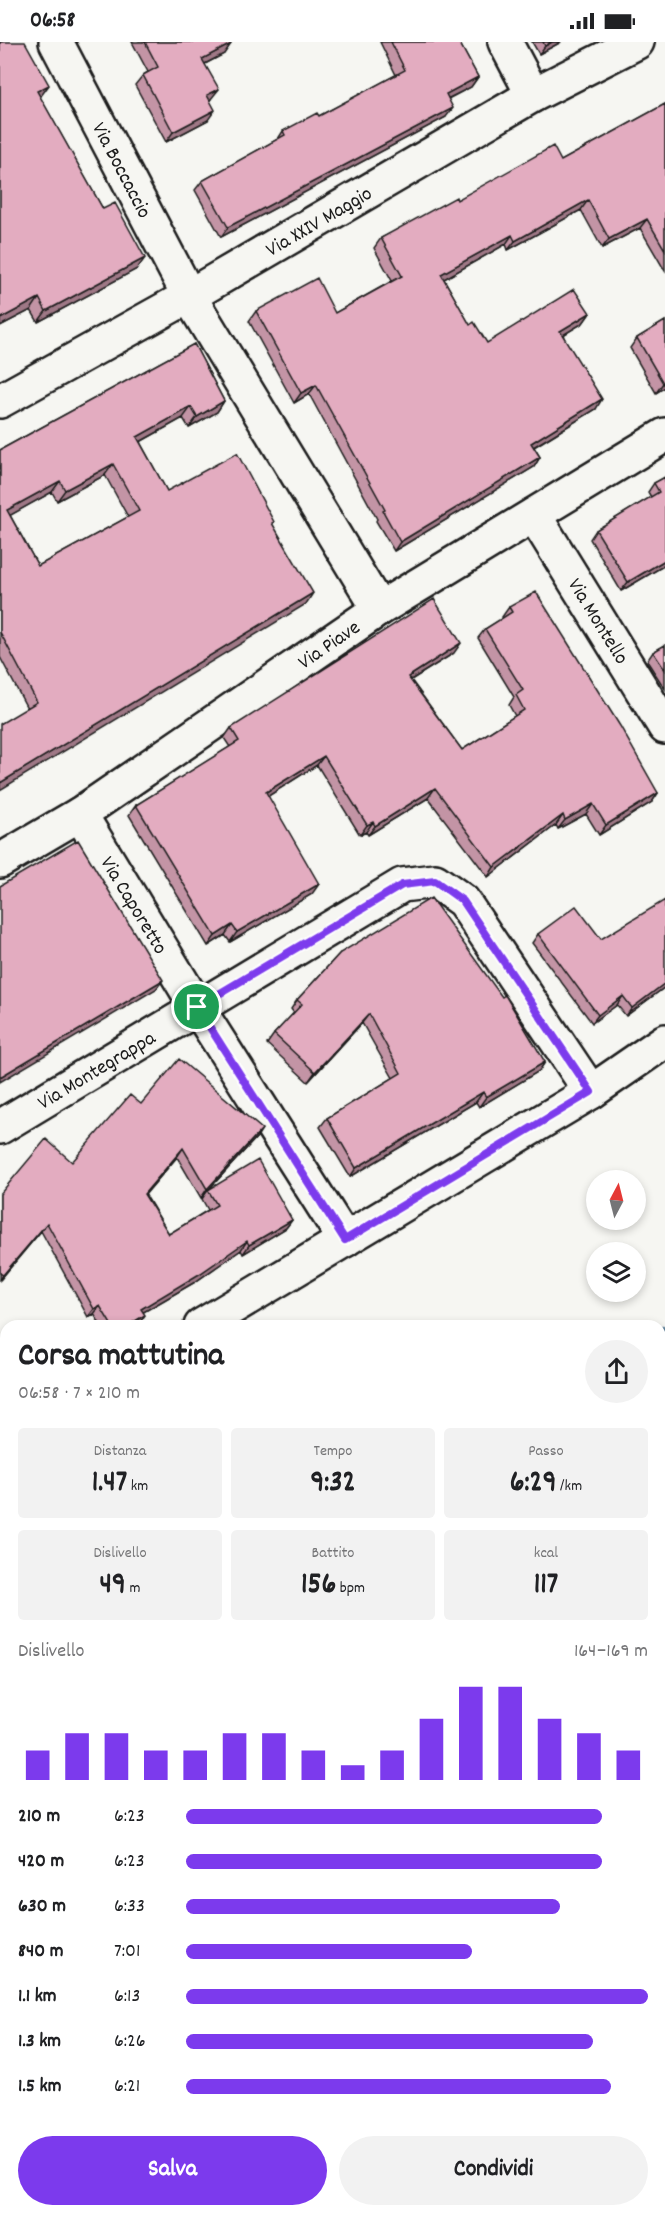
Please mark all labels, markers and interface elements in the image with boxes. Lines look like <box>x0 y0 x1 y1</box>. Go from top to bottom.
text: 06:58 <box>30 6 75 37</box>
street label: Via Boccaccio <box>83 118 158 224</box>
street label: Via XXIV Maggio <box>261 180 379 266</box>
street label: Via Montello <box>559 573 635 671</box>
street label: Via Piave <box>293 614 367 678</box>
street label: Via Caporetto <box>91 851 174 961</box>
pin <box>171 981 222 1032</box>
icon: arrive <box>180 990 213 1023</box>
street label: Via Montegrappa <box>33 1024 163 1119</box>
north arrow <box>586 1170 646 1230</box>
map controls <box>586 1170 646 1302</box>
button: layers <box>586 1242 646 1302</box>
text: Corsa mattutina <box>18 1334 224 1381</box>
button: share <box>585 1340 648 1403</box>
text: 06:58 · 7 × 210 m <box>18 1380 140 1408</box>
text: Distanza <box>94 1440 146 1463</box>
text: Tempo <box>314 1440 352 1463</box>
text: Passo <box>528 1440 564 1463</box>
text: 1.47 <box>92 1463 127 1506</box>
text: 9:32 <box>310 1463 356 1506</box>
text: 6:29 <box>510 1463 556 1506</box>
text: km <box>127 1475 148 1498</box>
text: /km <box>556 1475 582 1498</box>
text: Dislivello <box>93 1542 147 1565</box>
text: Battito <box>312 1542 354 1565</box>
text: kcal <box>534 1542 558 1565</box>
text: 49 <box>100 1565 126 1608</box>
text: 156 <box>301 1565 336 1608</box>
text: 117 <box>534 1565 558 1608</box>
text: m <box>126 1577 140 1600</box>
text: bpm <box>336 1577 365 1600</box>
text: Dislivello <box>18 1638 84 1666</box>
text: 164–169 m <box>574 1638 648 1666</box>
text: 210 m <box>18 1803 60 1831</box>
text: 6:23 <box>114 1803 145 1831</box>
text: 420 m <box>18 1848 64 1876</box>
text: 6:23 <box>114 1848 145 1876</box>
text: 630 m <box>18 1893 66 1921</box>
text: 6:33 <box>114 1893 145 1921</box>
text: 840 m <box>18 1938 64 1966</box>
text: 7:01 <box>114 1938 140 1966</box>
text: 1.1 km <box>18 1983 57 2011</box>
text: 6:13 <box>114 1983 140 2011</box>
text: 1.3 km <box>18 2028 61 2056</box>
text: 6:26 <box>114 2028 146 2056</box>
text: 1.5 km <box>18 2073 61 2101</box>
text: 6:21 <box>114 2073 140 2101</box>
button: Salva <box>18 2136 327 2205</box>
button: Condividi <box>339 2136 648 2205</box>

